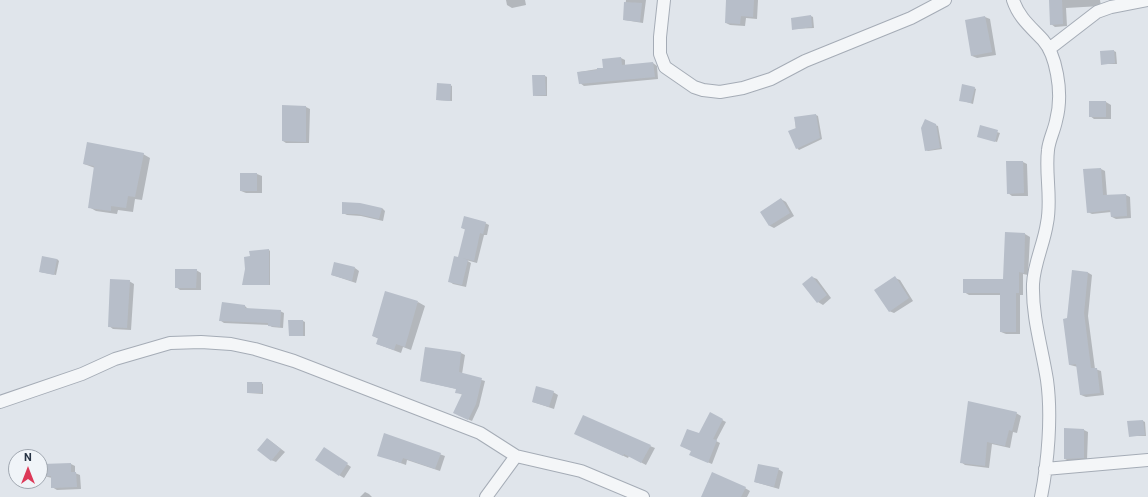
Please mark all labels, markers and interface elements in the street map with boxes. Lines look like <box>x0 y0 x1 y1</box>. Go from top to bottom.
north arrow <box>8 449 48 489</box>
text: N <box>24 451 32 464</box>

